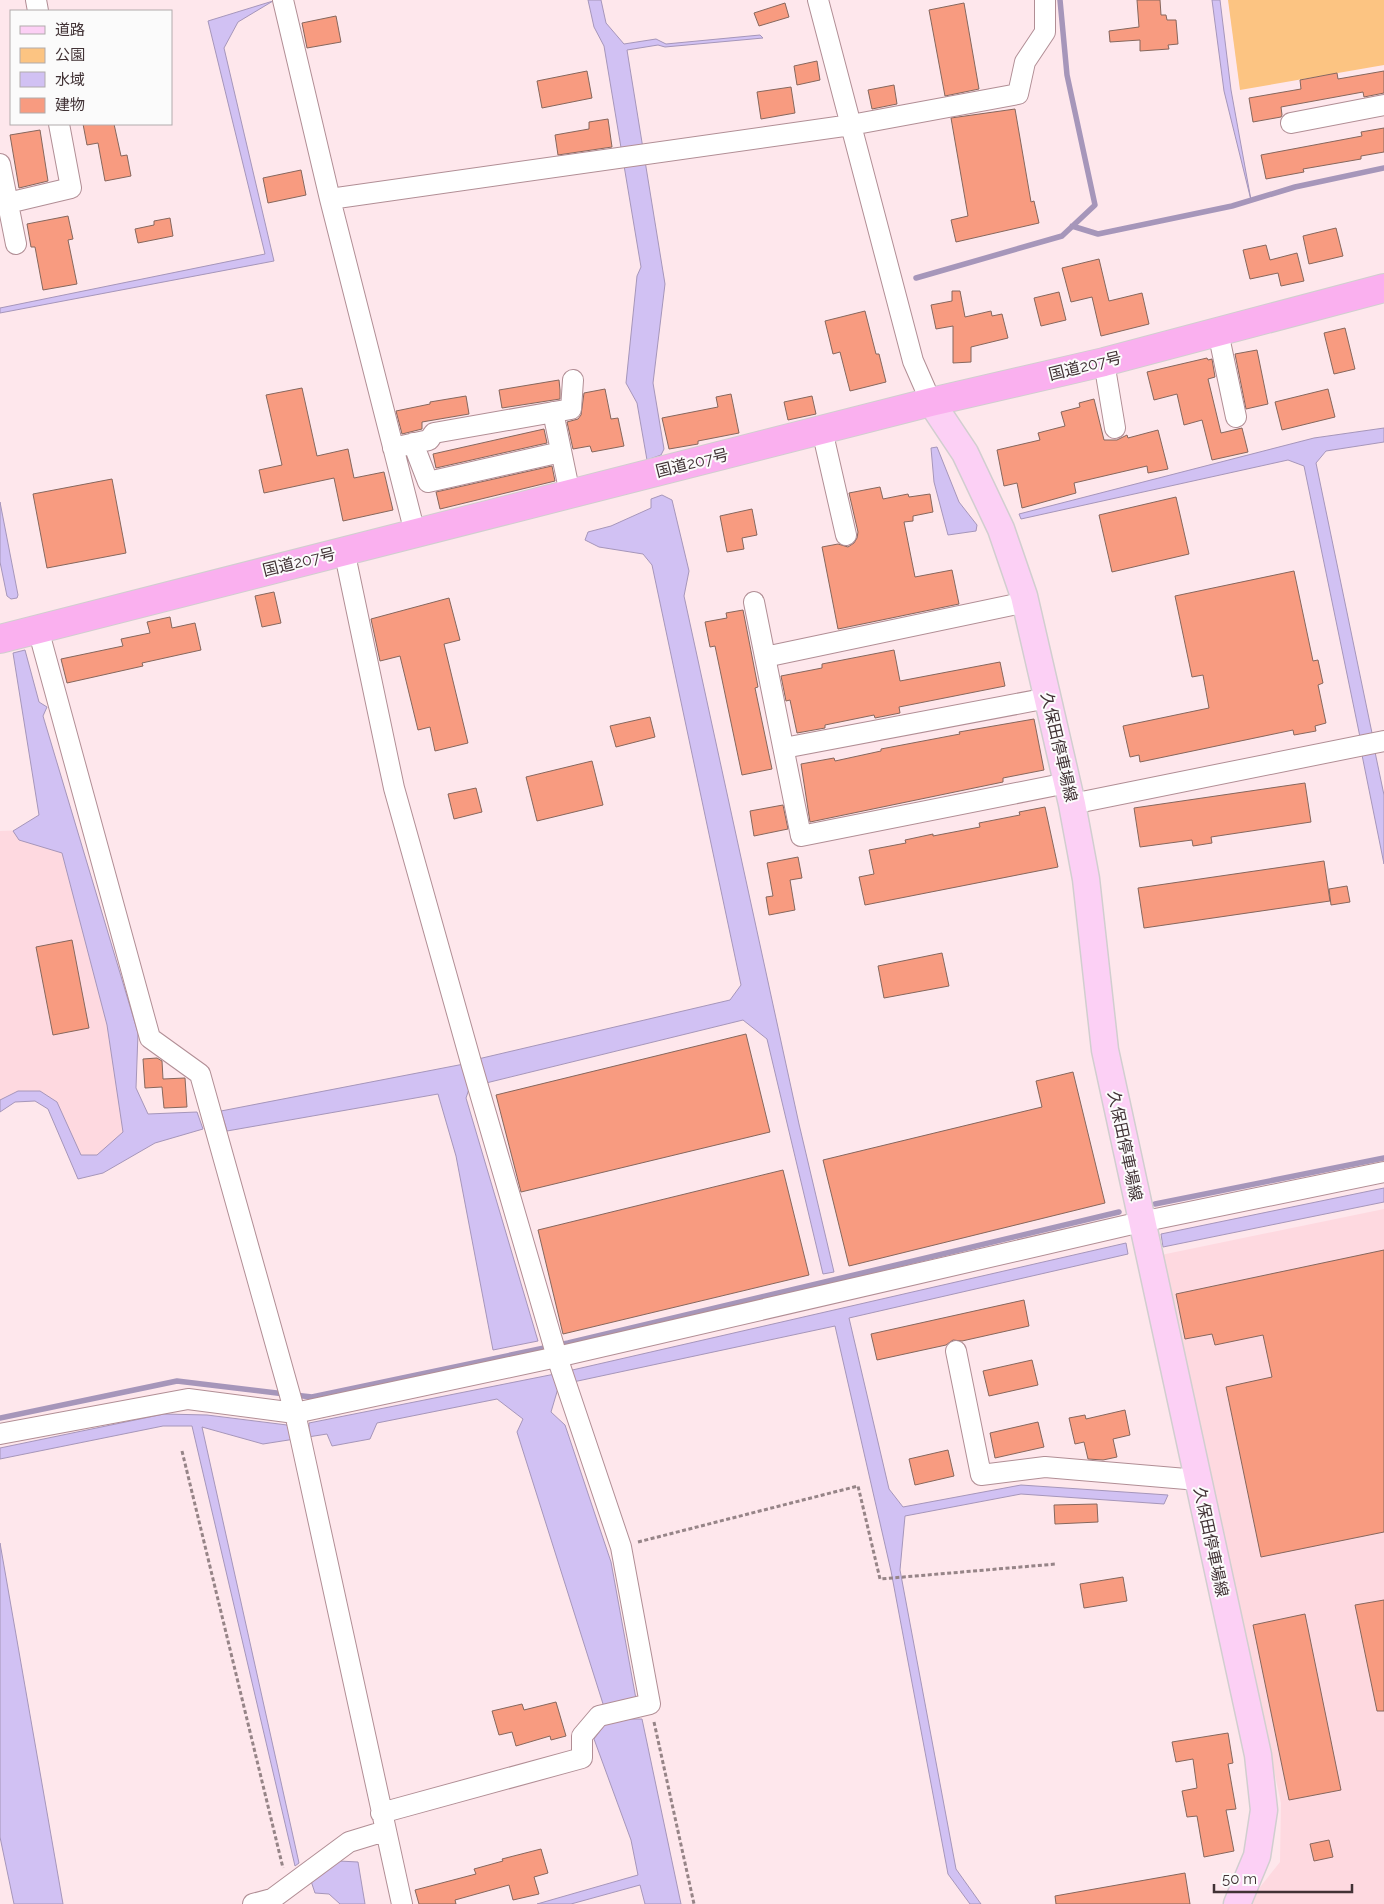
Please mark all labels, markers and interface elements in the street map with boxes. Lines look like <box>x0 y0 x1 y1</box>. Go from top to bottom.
legend <box>10 10 172 125</box>
text: 道路 <box>55 21 85 39</box>
text: 公園 <box>55 46 85 64</box>
text: 水域 <box>55 71 85 89</box>
text: 建物 <box>55 96 85 114</box>
street label: 国道207号 <box>1047 348 1123 384</box>
street label: 国道207号 <box>654 445 730 481</box>
street label: 国道207号 <box>261 544 337 580</box>
street label: 久保田停車場線 <box>1037 690 1081 804</box>
street label: 久保田停車場線 <box>1104 1089 1146 1203</box>
street label: 久保田停車場線 <box>1190 1485 1232 1599</box>
scale bar <box>1214 1862 1352 1894</box>
text: 50 m <box>1222 1870 1257 1888</box>

